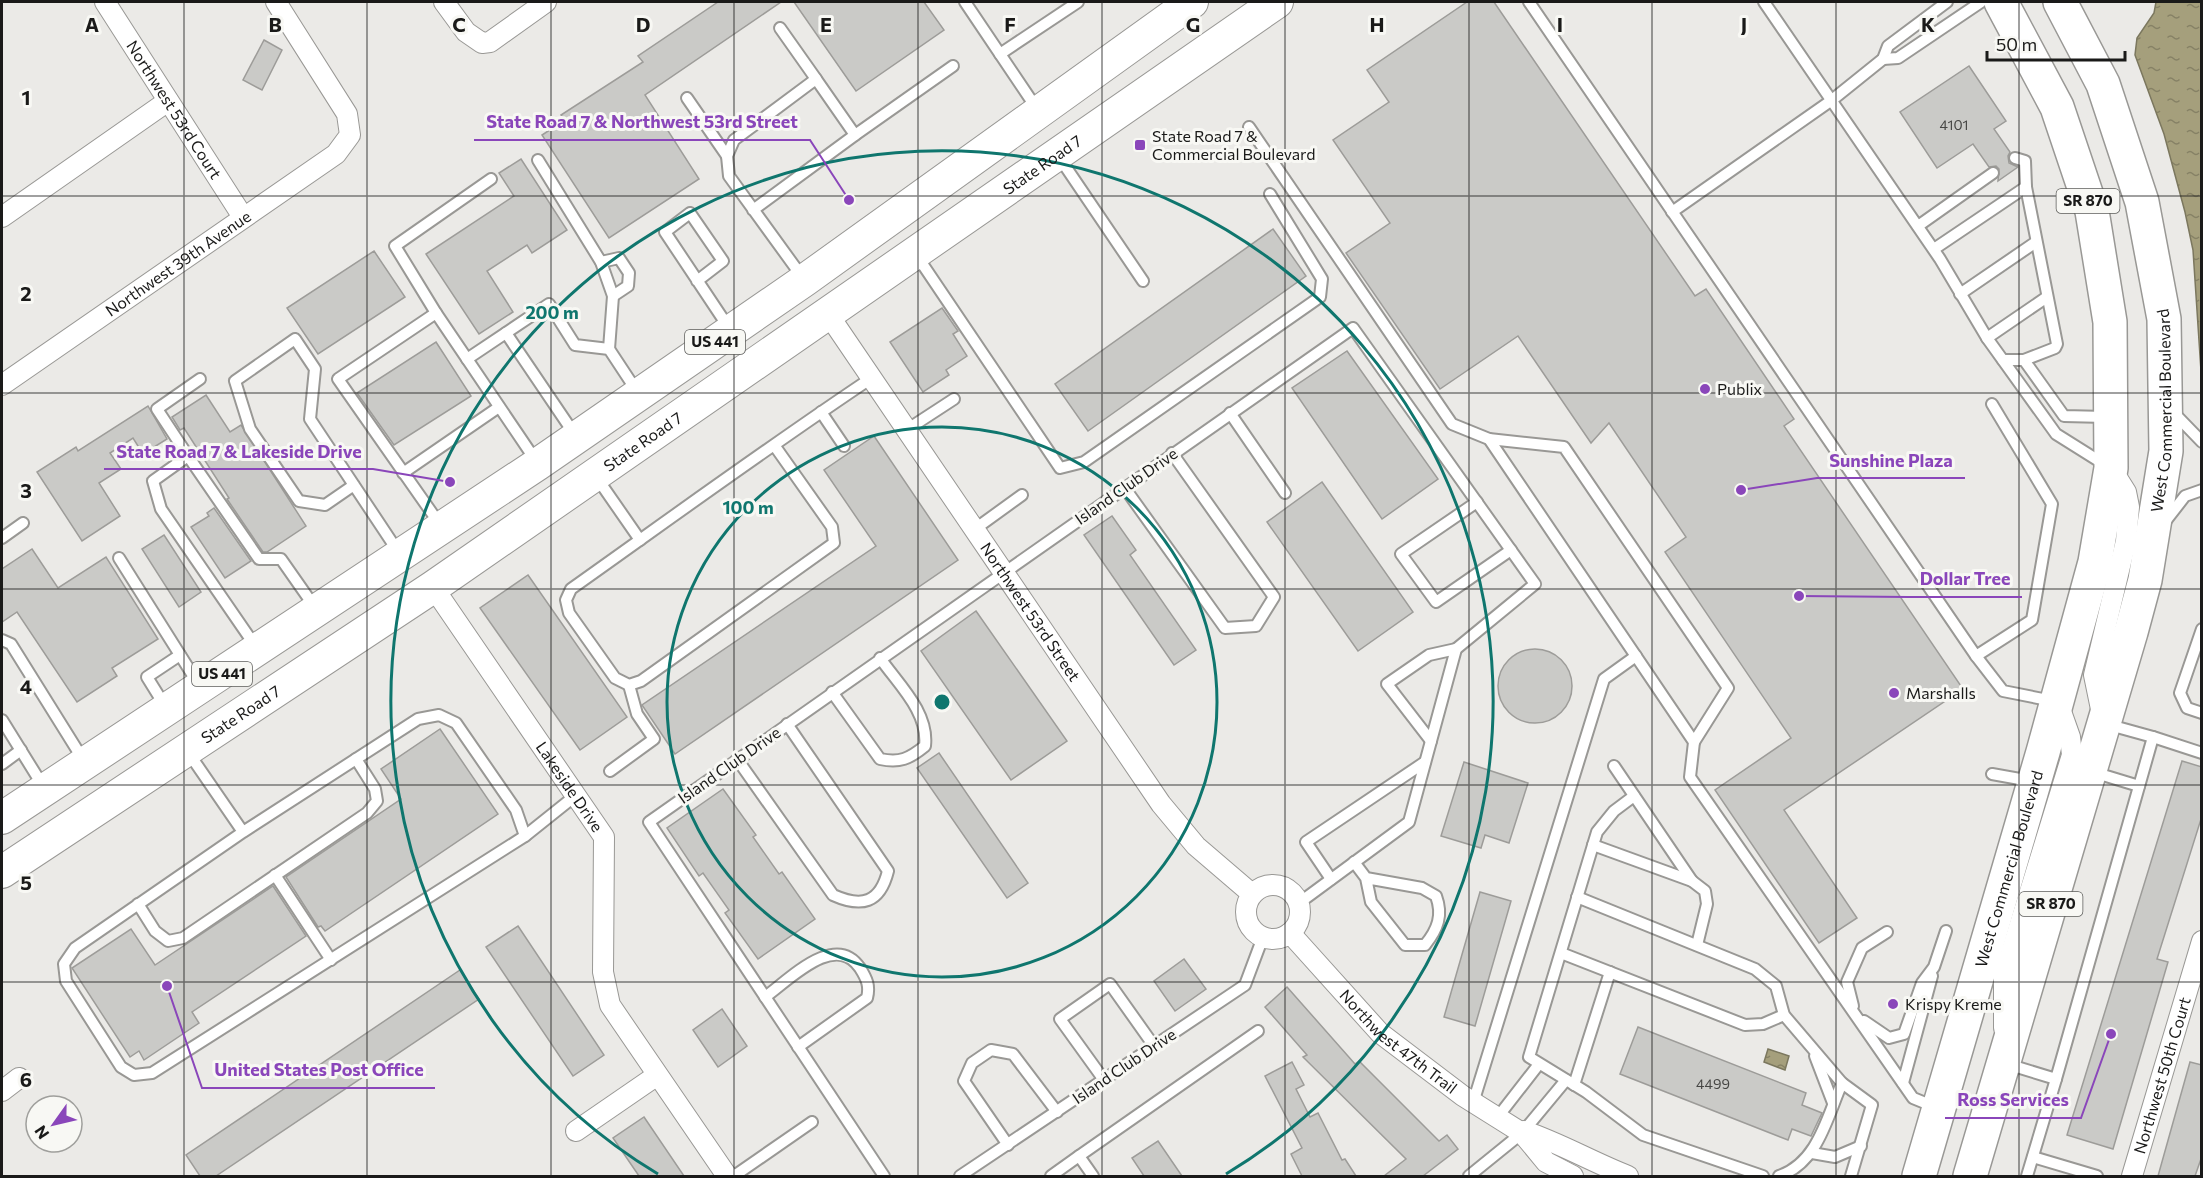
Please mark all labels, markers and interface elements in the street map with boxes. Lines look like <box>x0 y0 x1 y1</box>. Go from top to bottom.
text: A <box>85 12 99 36</box>
text: B <box>268 12 282 36</box>
text: C <box>452 12 466 36</box>
text: D <box>636 12 650 36</box>
text: E <box>820 12 832 36</box>
text: F <box>1004 12 1016 36</box>
text: G <box>1186 12 1200 36</box>
text: H <box>1370 12 1385 36</box>
text: I <box>1557 12 1563 36</box>
text: J <box>1741 12 1747 36</box>
text: K <box>1921 12 1935 36</box>
scale bar <box>1987 24 2125 62</box>
text: 50 m <box>1996 33 2037 55</box>
street label: Northwest 53rd Court <box>123 37 226 183</box>
text: 1 <box>21 85 31 109</box>
callout: State Road 7 & Northwest 53rd Street <box>474 104 810 140</box>
text: State Road 7 & Northwest 53rd Street <box>486 110 798 132</box>
house number: 4101 <box>1939 116 1969 133</box>
place label: State Road 7 & Commercial Boulevard <box>1152 126 1315 163</box>
street label: State Road 7 <box>999 131 1085 198</box>
marker: State Road 7 & Commercial Boulevard <box>1133 138 1147 152</box>
road number: SR 870 <box>2056 189 2120 213</box>
street label: Northwest 39th Avenue <box>101 206 254 320</box>
text: 2 <box>20 281 32 305</box>
text: 200 m <box>525 301 579 323</box>
street label: West Commercial Boulevard <box>2146 307 2175 514</box>
road number: US 441 <box>685 330 745 354</box>
place label: Publix <box>1717 379 1763 398</box>
marker: Publix <box>1698 382 1712 396</box>
street label: State Road 7 <box>600 407 685 475</box>
callout: State Road 7 & Lakeside Drive <box>104 433 373 469</box>
text: State Road 7 & Lakeside Drive <box>116 440 362 462</box>
callout: Sunshine Plaza <box>1817 442 1965 478</box>
street label: Island Club Drive <box>1071 443 1181 528</box>
text: Sunshine Plaza <box>1829 449 1953 471</box>
text: 3 <box>20 478 32 502</box>
text: 100 m <box>722 496 774 518</box>
street label: Northwest 53rd Street <box>977 538 1085 685</box>
callout: Dollar Tree <box>1908 561 2022 597</box>
text: Dollar Tree <box>1920 567 2010 589</box>
road number: US 441 <box>192 662 252 686</box>
text: 4 <box>20 674 32 698</box>
street label: State Road 7 <box>197 681 284 747</box>
place label: Marshalls <box>1906 683 1976 702</box>
marker: Marshalls <box>1887 686 1901 700</box>
centre of rings <box>932 692 952 712</box>
street label: Island Club Drive <box>674 722 784 807</box>
street label: Lakeside Drive <box>532 738 608 835</box>
street label: West Commercial Boulevard <box>1971 768 2046 969</box>
text: 5 <box>20 870 32 894</box>
road number: SR 870 <box>2020 892 2082 916</box>
street label: Northwest 47th Trail <box>1336 985 1461 1097</box>
place label: Krispy Kreme <box>1905 994 2002 1013</box>
street label: Northwest 50th Court <box>2129 994 2194 1156</box>
marker: Krispy Kreme <box>1886 997 1900 1011</box>
street label: Island Club Drive <box>1068 1024 1179 1107</box>
callout: United States Post Office <box>202 1052 435 1088</box>
text: United States Post Office <box>214 1058 424 1080</box>
text: 6 <box>20 1067 32 1091</box>
house number: 4499 <box>1696 1075 1730 1092</box>
callout: Ross Services <box>1945 1082 2081 1118</box>
text: Ross Services <box>1957 1088 2069 1110</box>
north arrow <box>24 1094 84 1154</box>
text: N <box>30 1122 52 1143</box>

